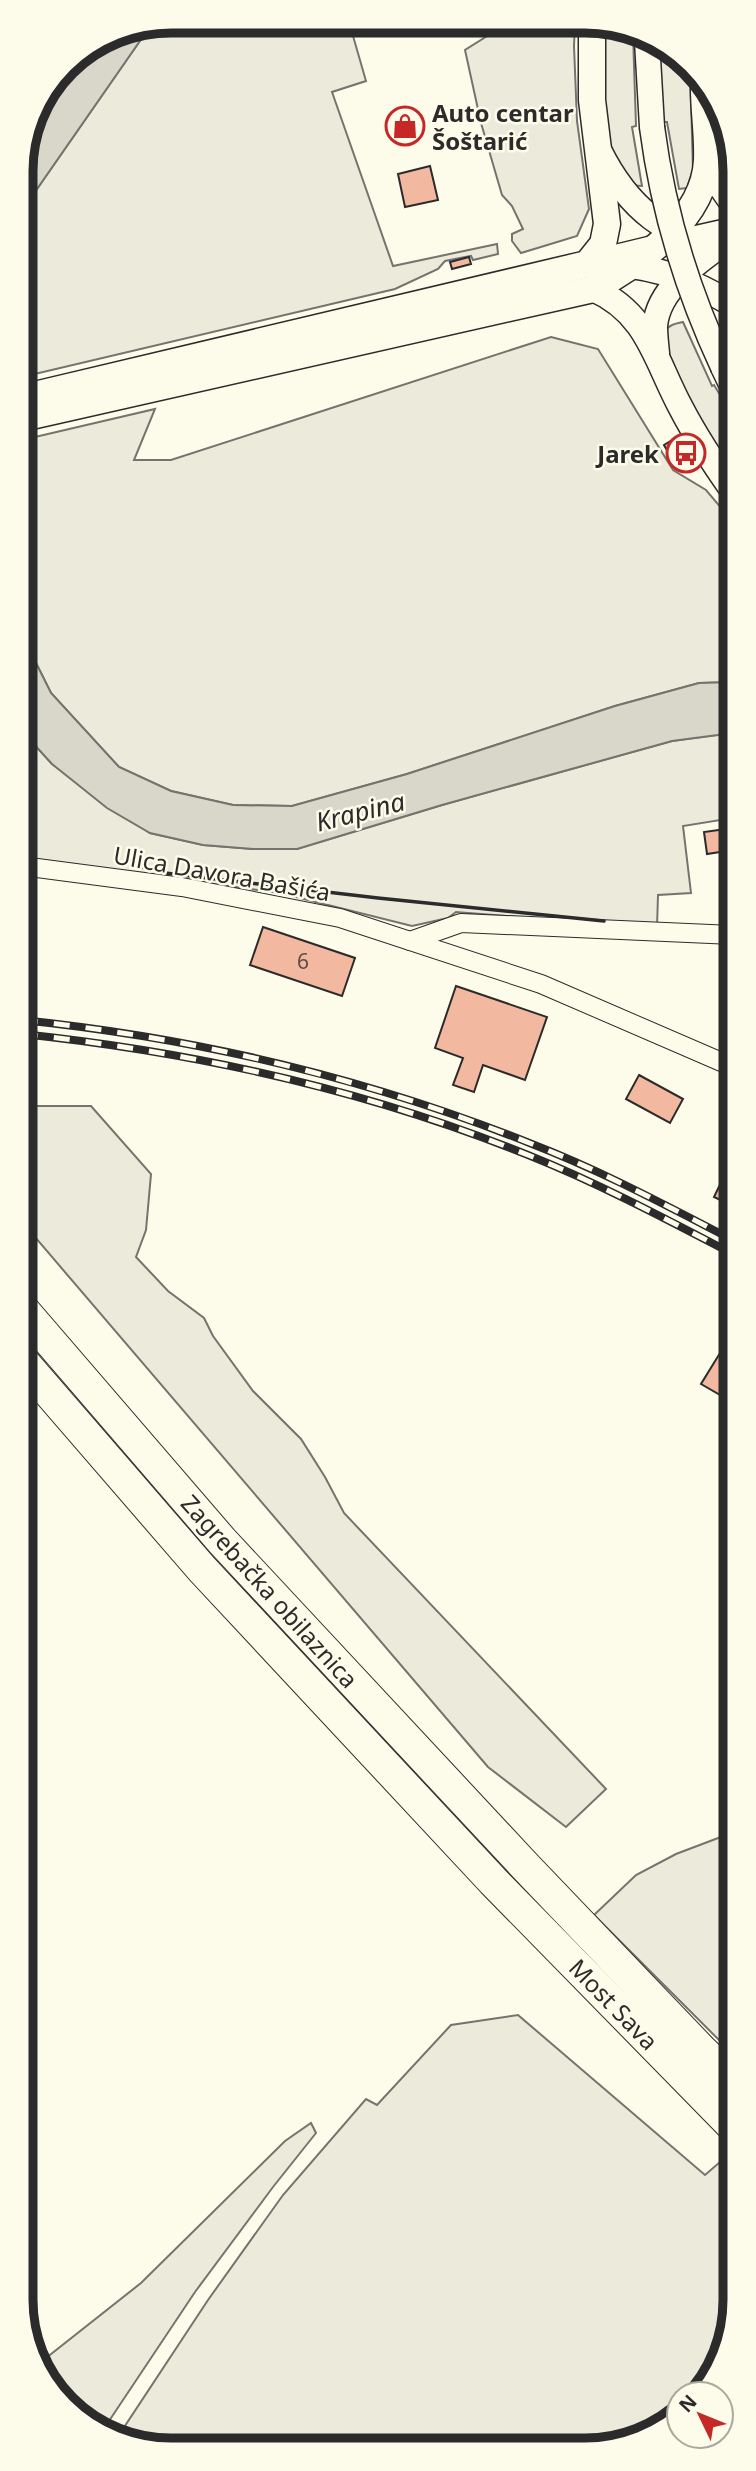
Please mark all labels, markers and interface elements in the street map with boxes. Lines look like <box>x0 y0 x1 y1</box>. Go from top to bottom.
place label: Auto centar Šoštarić <box>432 96 574 157</box>
shop icon: Auto centar Šoštarić <box>384 105 426 147</box>
bus stop icon: Jarek <box>665 432 707 474</box>
place label: Jarek <box>595 437 659 470</box>
water label: Krapina <box>312 782 409 839</box>
street label: Ulica Davora Bašića <box>111 838 333 908</box>
house number: 6 <box>297 947 309 975</box>
street label: Zagrebačka obilaznica <box>174 1487 366 1695</box>
street label: Most Sava <box>562 1951 666 2057</box>
north arrow <box>665 2380 735 2450</box>
text: N <box>673 2389 702 2418</box>

